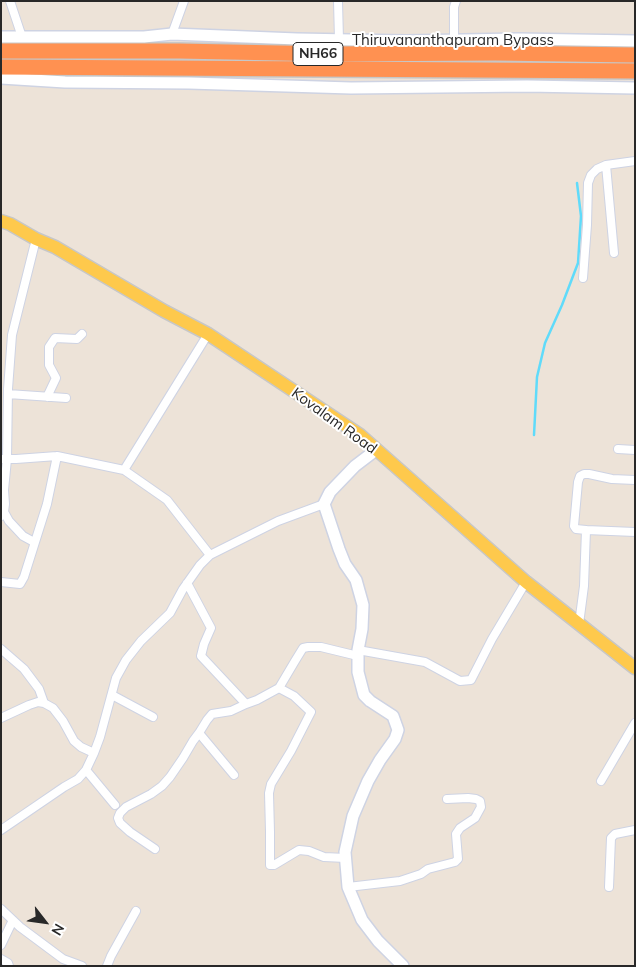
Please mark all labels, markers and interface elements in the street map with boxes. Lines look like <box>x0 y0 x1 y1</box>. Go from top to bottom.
street label: Thiruvananthapuram Bypass <box>352 31 554 49</box>
road number: NH66 <box>293 42 343 66</box>
street label: Kovalam Road <box>288 384 380 458</box>
north arrow <box>20 897 70 947</box>
text: N <box>48 920 68 939</box>

